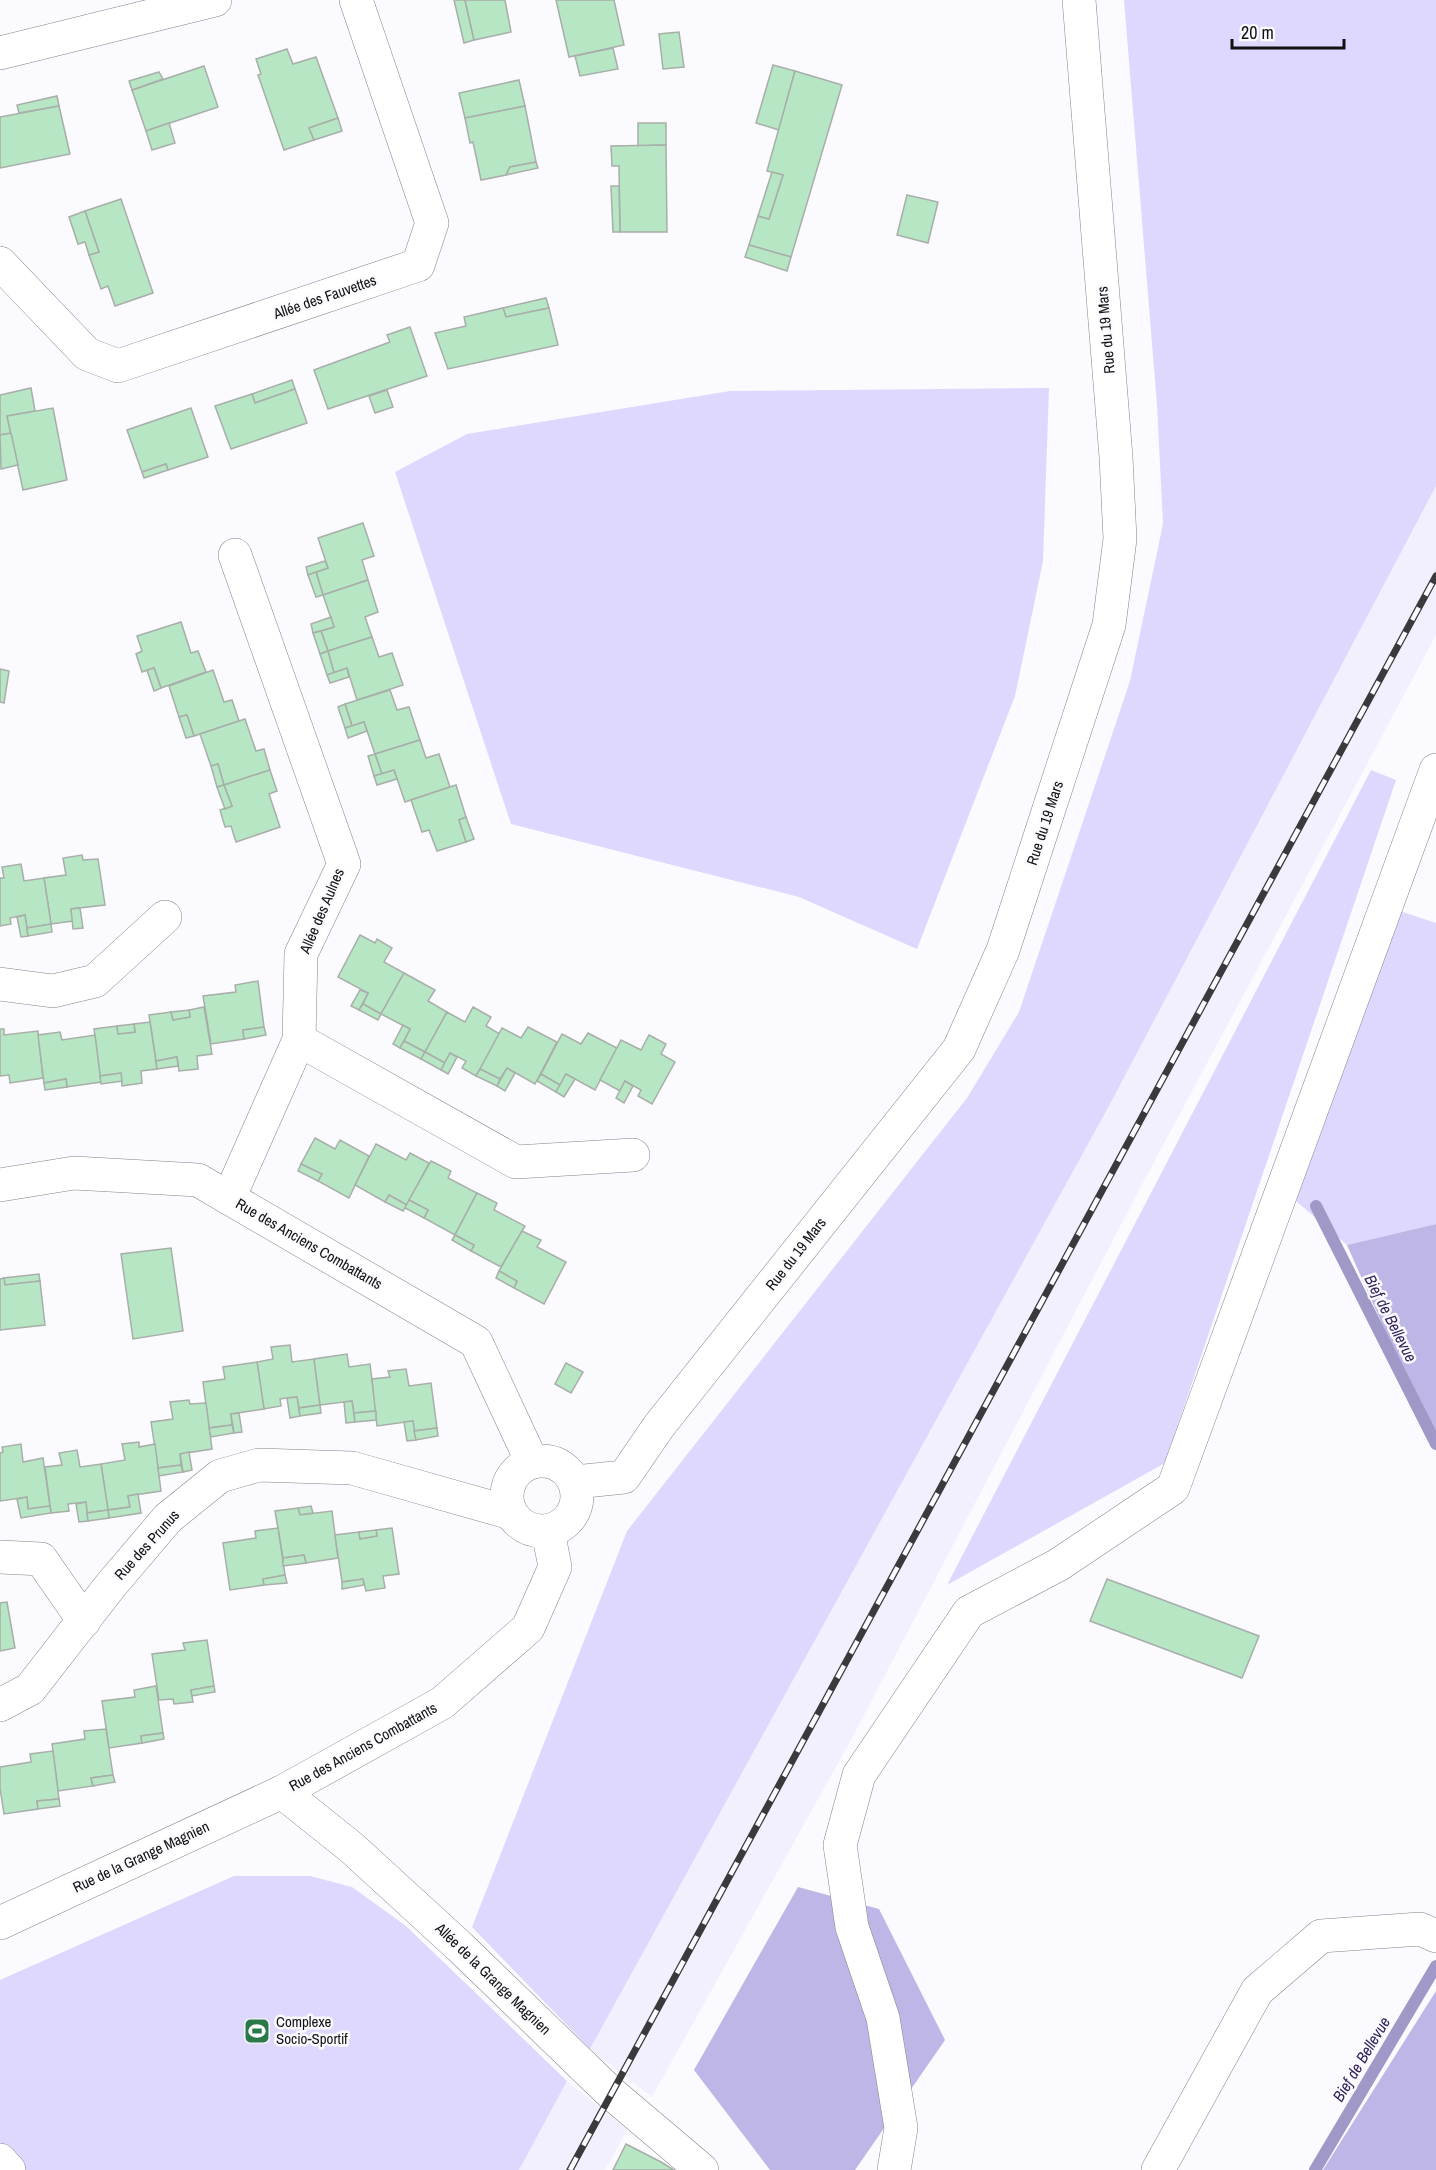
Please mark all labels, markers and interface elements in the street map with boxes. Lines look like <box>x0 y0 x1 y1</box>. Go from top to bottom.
scale bar <box>1232 12 1344 50</box>
text: 20 m <box>1241 20 1274 45</box>
street label: Allée des Fauvettes <box>270 269 379 324</box>
street label: Rue du 19 Mars <box>1091 286 1120 375</box>
street label: Rue du 19 Mars <box>1021 778 1068 868</box>
street label: Allée des Aulnes <box>294 865 349 958</box>
street label: Rue des Anciens Combattants <box>232 1193 386 1294</box>
street label: Rue du 19 Mars <box>760 1213 831 1295</box>
water label: Bief de Bellevue <box>1360 1270 1422 1366</box>
street label: Rue des Prunus <box>109 1505 184 1584</box>
street label: Rue des Anciens Combattants <box>285 1697 441 1796</box>
street label: Rue de la Grange Magnien <box>69 1816 212 1897</box>
street label: Allée de la Grange Magnien <box>430 1917 556 2039</box>
place label: Complexe Socio-Sportif <box>276 2011 348 2049</box>
water label: Bief de Bellevue <box>1327 2012 1395 2106</box>
sports icon: Complexe Socio-Sportif <box>242 2016 272 2046</box>

